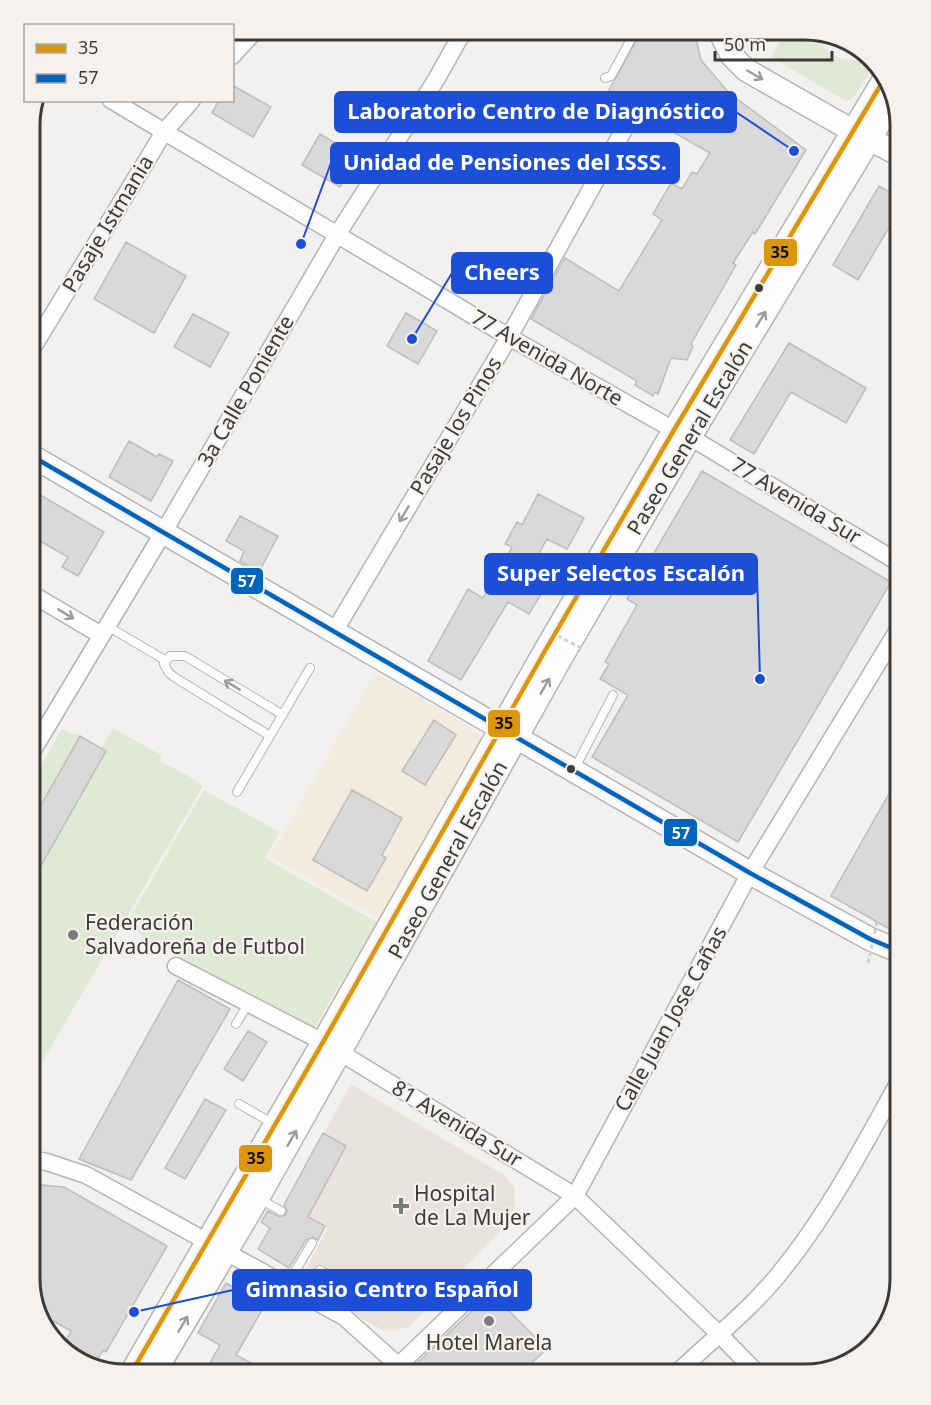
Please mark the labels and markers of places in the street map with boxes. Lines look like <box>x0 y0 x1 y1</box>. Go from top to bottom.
callout: Laboratorio Centro de Diagnóstico <box>335 92 736 132</box>
callout: Unidad de Pensiones del ISSS. <box>331 143 679 183</box>
callout: Cheers <box>452 253 552 293</box>
unlabelled marker <box>753 282 765 294</box>
callout: Super Selectos Escalón <box>485 554 757 594</box>
unlabelled marker <box>565 763 577 775</box>
place label: Federación Salvadoreña de Futbol <box>85 908 305 960</box>
marker: Federación Salvadoreña de Futbol <box>66 928 80 942</box>
place label: Hospital de La Mujer <box>414 1179 531 1231</box>
marker: Hospital de La Mujer <box>392 1197 410 1215</box>
callout: Gimnasio Centro Español <box>233 1270 531 1310</box>
marker: Hotel Marela <box>482 1314 496 1328</box>
place label: Hotel Marela <box>426 1328 552 1356</box>

